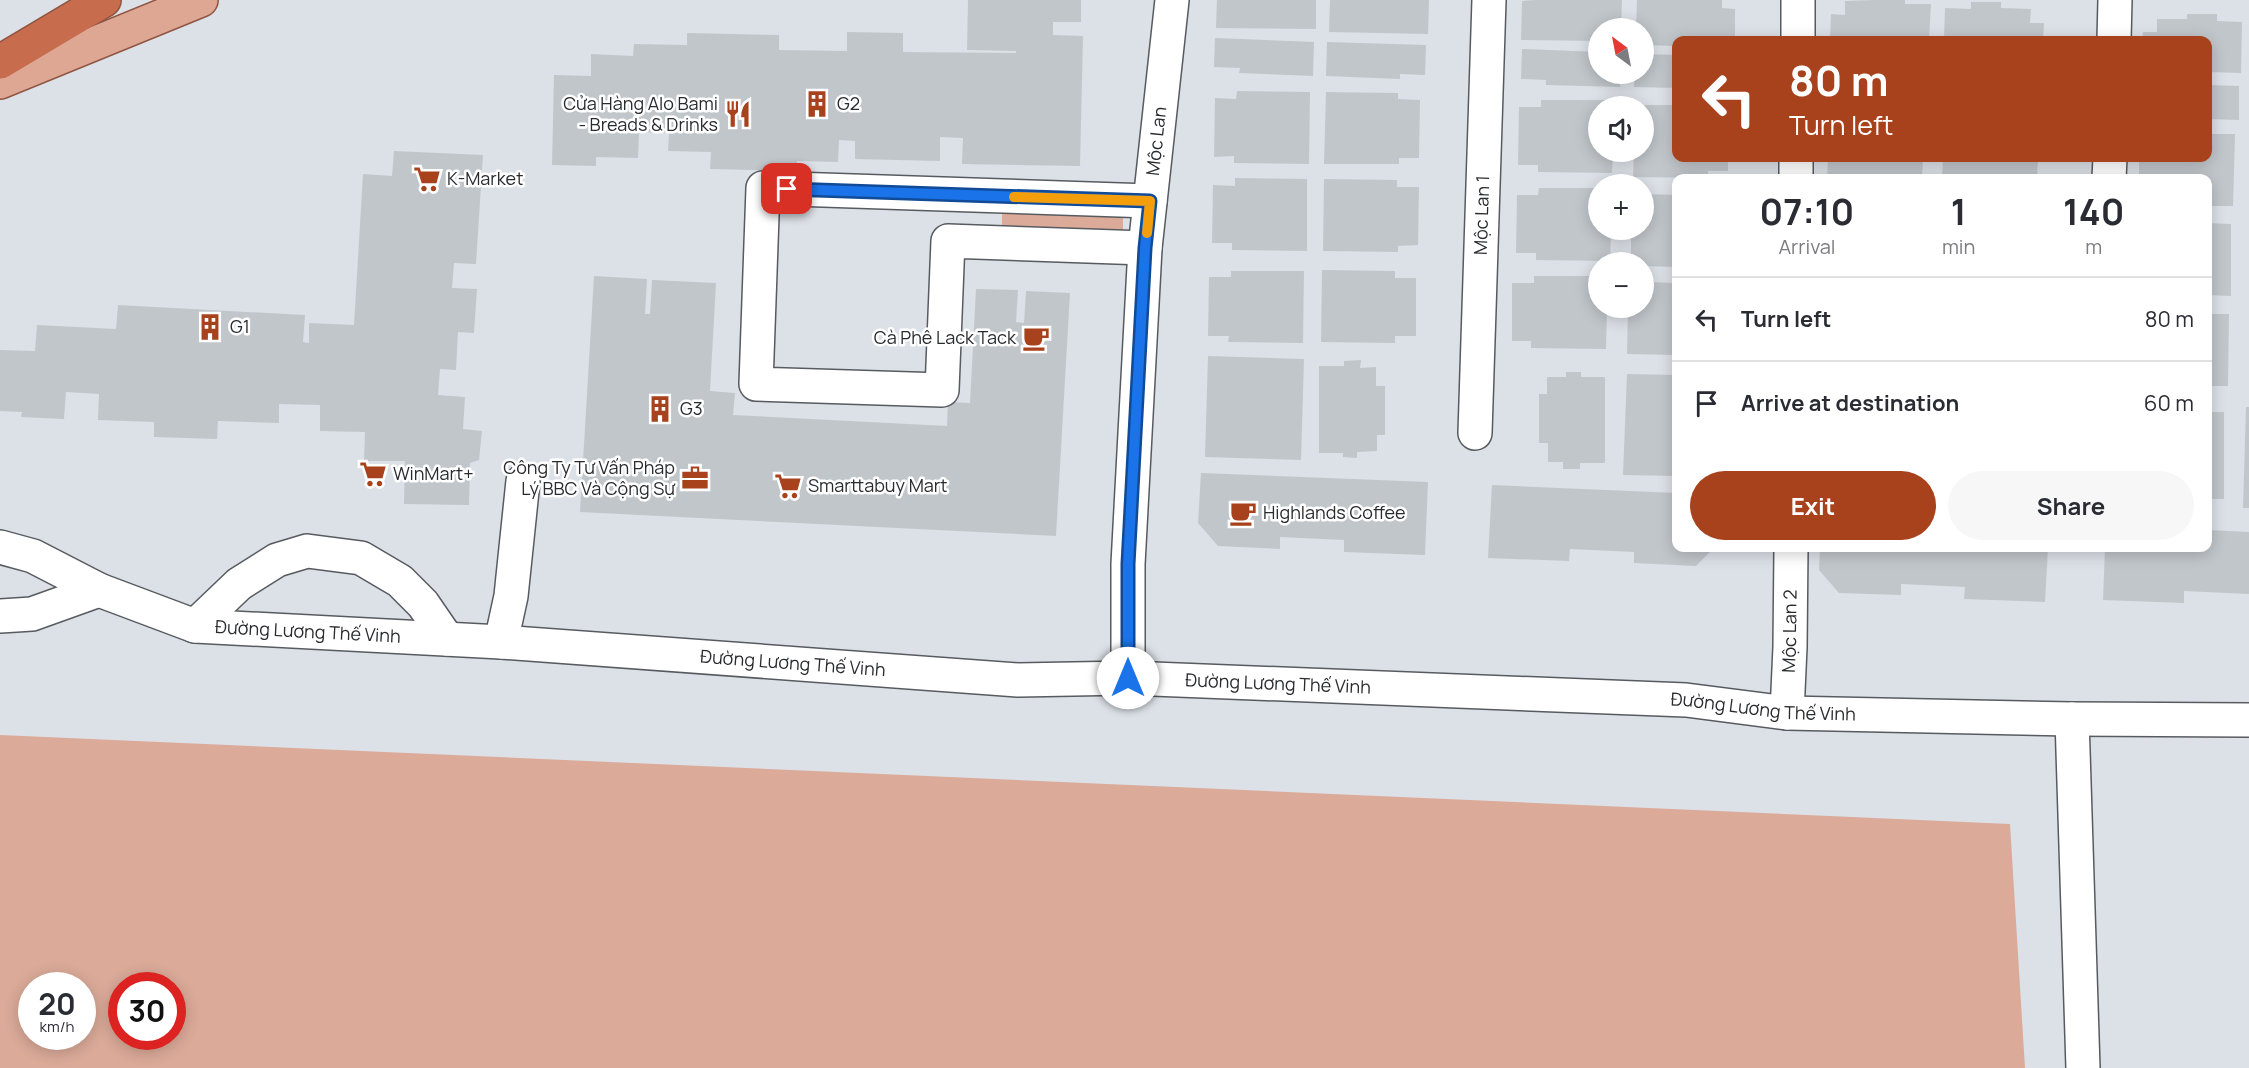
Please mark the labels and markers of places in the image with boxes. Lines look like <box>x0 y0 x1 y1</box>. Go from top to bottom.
building icon: G2 <box>802 89 832 119</box>
place label: Cửa Hàng Alo Bami - Breads & Drinks <box>563 91 718 136</box>
place label: G2 <box>837 91 860 115</box>
restaurant icon: Cửa Hàng Alo Bami - Breads & Drinks <box>723 99 753 129</box>
pin <box>761 163 812 214</box>
supermarket icon: K-Market <box>412 164 442 194</box>
place label: K-Market <box>447 166 523 190</box>
building icon: G1 <box>195 312 225 342</box>
place label: G1 <box>230 314 250 338</box>
cafe icon: Cà Phê Lack Tack <box>1021 323 1051 353</box>
place label: Cà Phê Lack Tack <box>874 325 1017 349</box>
building icon: G3 <box>645 394 675 424</box>
place label: G3 <box>680 396 703 420</box>
place label: Công Ty Tư Vấn Pháp Lý BBC Và Cộng Sự <box>503 455 676 500</box>
supermarket icon: WinMart+ <box>358 459 388 489</box>
place label: WinMart+ <box>393 461 474 485</box>
office icon: Công Ty Tư Vấn Pháp Lý BBC Và Cộng Sự <box>680 463 710 493</box>
supermarket icon: Smarttabuy Mart <box>773 471 803 501</box>
place label: Smarttabuy Mart <box>808 473 947 497</box>
cafe icon: Highlands Coffee <box>1228 498 1258 528</box>
place label: Highlands Coffee <box>1263 500 1406 524</box>

